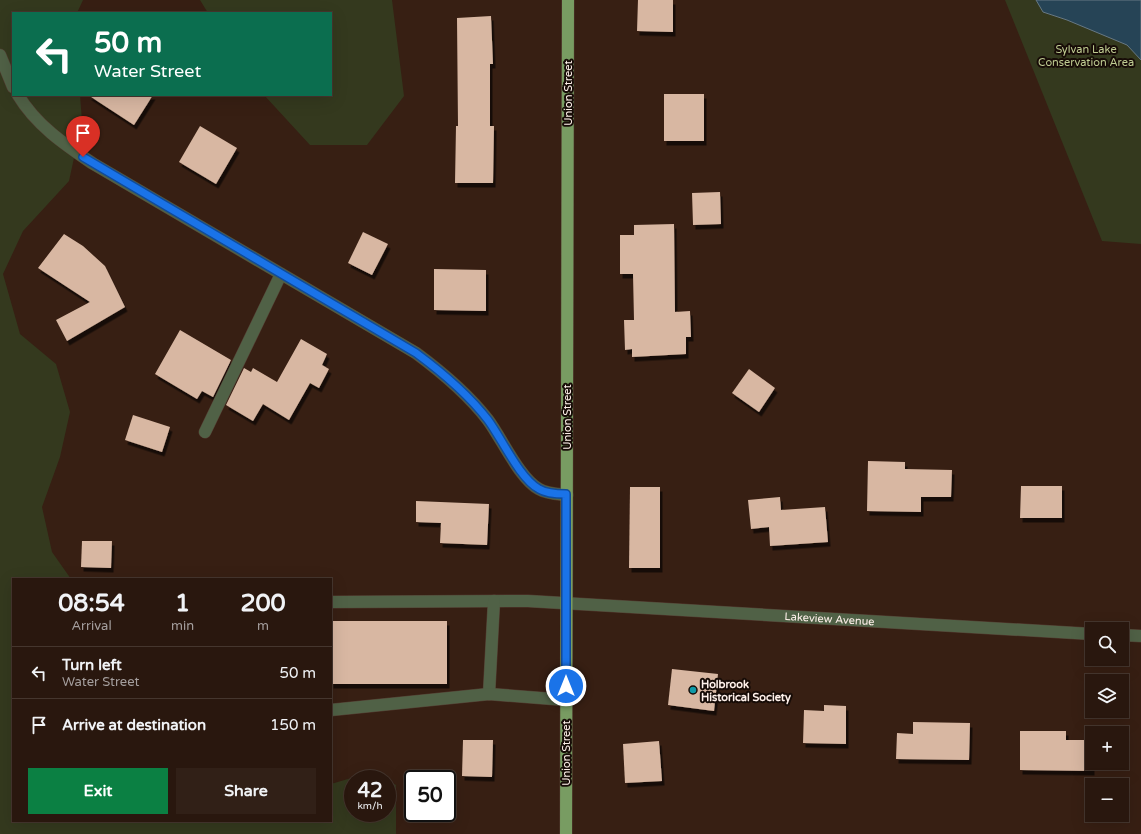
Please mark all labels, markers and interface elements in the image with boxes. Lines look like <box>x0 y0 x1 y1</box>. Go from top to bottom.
text: 50 m <box>94 26 162 60</box>
icon: left <box>28 28 80 80</box>
park label: Sylvan Lake Conservation Area <box>1038 43 1134 69</box>
text: Water Street <box>94 60 201 82</box>
street label: Union Street <box>562 60 575 126</box>
pin <box>66 116 100 157</box>
icon: arrive <box>72 122 94 144</box>
street label: Union Street <box>561 384 574 450</box>
text: 08:54 <box>58 589 125 618</box>
text: 1 <box>175 589 190 618</box>
text: 200 <box>240 589 286 618</box>
street label: Lakeview Avenue <box>784 610 875 628</box>
text: Arrival <box>71 618 112 634</box>
text: min <box>171 618 194 634</box>
text: m <box>257 618 269 634</box>
map controls <box>1085 622 1129 822</box>
button: search <box>1085 622 1129 666</box>
text: Turn left <box>62 656 122 674</box>
icon: left <box>28 662 50 684</box>
text: 50 m <box>279 664 316 682</box>
position arrow <box>545 665 587 707</box>
text: Water Street <box>62 674 140 690</box>
button: layers <box>1085 674 1129 718</box>
place label: Holbrook Historical Society <box>701 678 791 705</box>
marker: Holbrook Historical Society <box>688 685 698 695</box>
icon: arrive <box>28 714 50 736</box>
text: Arrive at destination <box>62 716 206 734</box>
text: 150 m <box>270 716 316 734</box>
street label: Union Street <box>560 720 573 786</box>
button: + <box>1085 726 1129 770</box>
button: Exit <box>28 768 168 814</box>
button: Share <box>176 768 316 814</box>
speed limit sign: 50 <box>404 770 456 822</box>
button: − <box>1085 778 1129 822</box>
text: 42 <box>357 779 383 803</box>
text: km/h <box>357 800 383 812</box>

